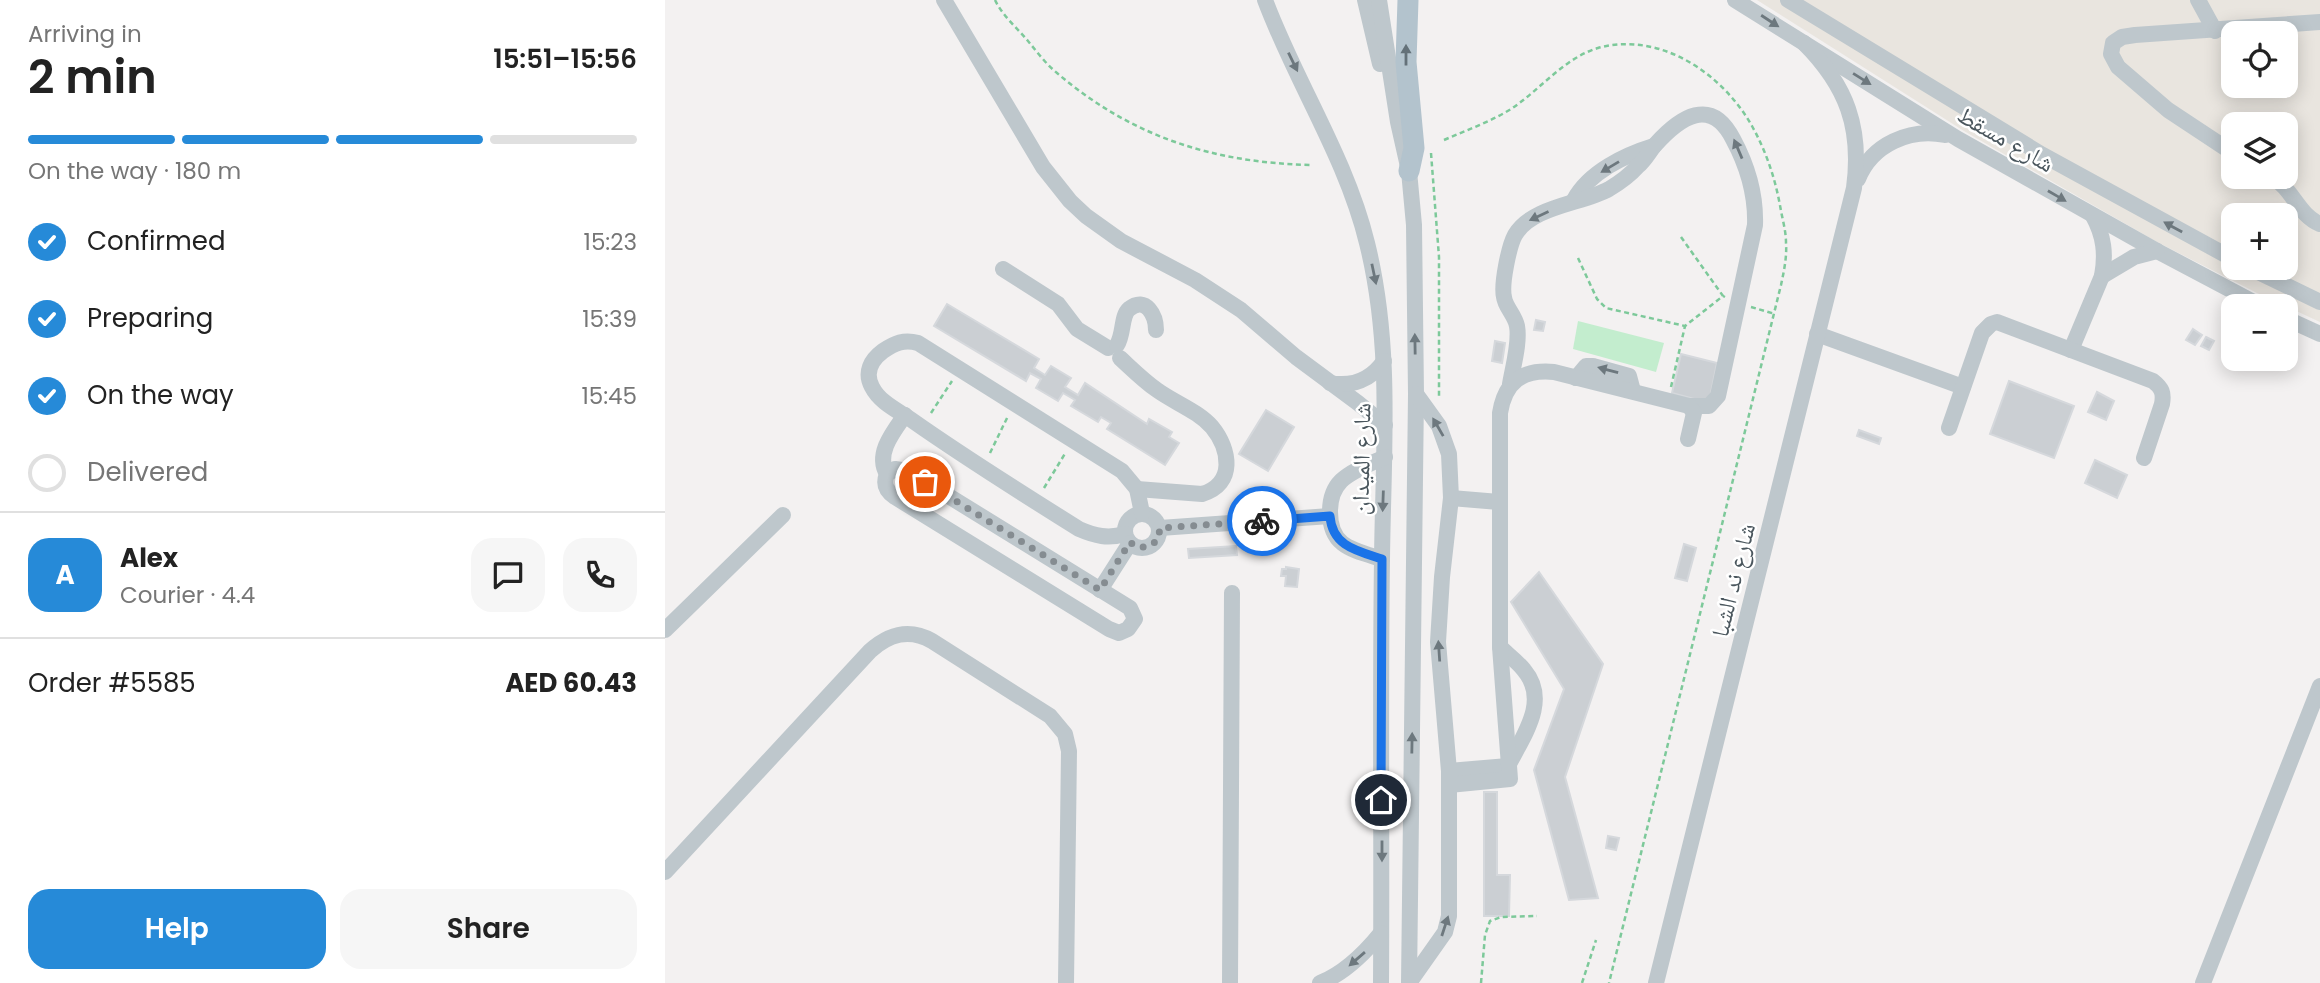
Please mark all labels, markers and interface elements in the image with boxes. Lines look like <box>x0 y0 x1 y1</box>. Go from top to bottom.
one-way arrow <box>1760 15 1779 28</box>
text: Arriving in <box>28 18 142 50</box>
map controls <box>2221 21 2298 371</box>
button: locate <box>2221 21 2298 98</box>
text: 15:51–15:56 <box>493 41 637 77</box>
one-way arrow <box>1400 44 1412 66</box>
text: 2 min <box>28 45 157 109</box>
one-way arrow <box>1287 52 1299 72</box>
one-way arrow <box>1852 73 1871 86</box>
street label: شارع مسقط <box>1952 98 2060 180</box>
button: layers <box>2221 112 2298 189</box>
one-way arrow <box>1732 139 1744 159</box>
text: On the way · 180 m <box>28 155 241 187</box>
one-way arrow <box>1600 160 1619 173</box>
one-way arrow <box>2048 189 2067 202</box>
button: + <box>2221 203 2298 280</box>
one-way arrow <box>1529 210 1549 222</box>
one-way arrow <box>2163 221 2182 233</box>
icon: check <box>28 223 66 261</box>
text: Confirmed <box>87 223 225 259</box>
text: 15:23 <box>584 226 637 258</box>
one-way arrow <box>1368 263 1379 285</box>
button: − <box>2221 294 2298 371</box>
icon: check <box>28 300 66 338</box>
text: Preparing <box>87 300 213 336</box>
text: 15:39 <box>582 303 637 335</box>
one-way arrow <box>1410 333 1421 355</box>
one-way arrow <box>1597 364 1619 375</box>
icon: check <box>28 377 66 415</box>
text: On the way <box>87 377 234 413</box>
text: 15:45 <box>581 380 637 412</box>
street label: شارع الميدان <box>1344 402 1378 516</box>
one-way arrow <box>1432 417 1444 436</box>
pin <box>895 452 955 512</box>
text: Delivered <box>87 454 208 490</box>
icon: bag <box>906 463 944 501</box>
courier <box>1227 486 1297 556</box>
one-way arrow <box>1378 490 1389 512</box>
icon: bike <box>1243 502 1281 540</box>
street label: شارع ند الشبا <box>1703 520 1763 640</box>
button: chat <box>471 538 545 612</box>
button: phone <box>563 538 637 612</box>
text: Alex <box>120 540 178 576</box>
text: A <box>55 557 75 593</box>
text: Courier · 4.4 <box>120 579 255 611</box>
one-way arrow <box>1433 640 1444 662</box>
text: Order #5585 <box>28 665 196 701</box>
text: AED 60.43 <box>505 665 637 701</box>
one-way arrow <box>1406 732 1418 754</box>
pin <box>1351 770 1411 830</box>
icon: home <box>1362 781 1400 819</box>
one-way arrow <box>1376 840 1388 862</box>
button: Help <box>28 889 326 969</box>
button: Share <box>340 889 637 969</box>
one-way arrow <box>1441 916 1451 937</box>
one-way arrow <box>1348 951 1366 967</box>

